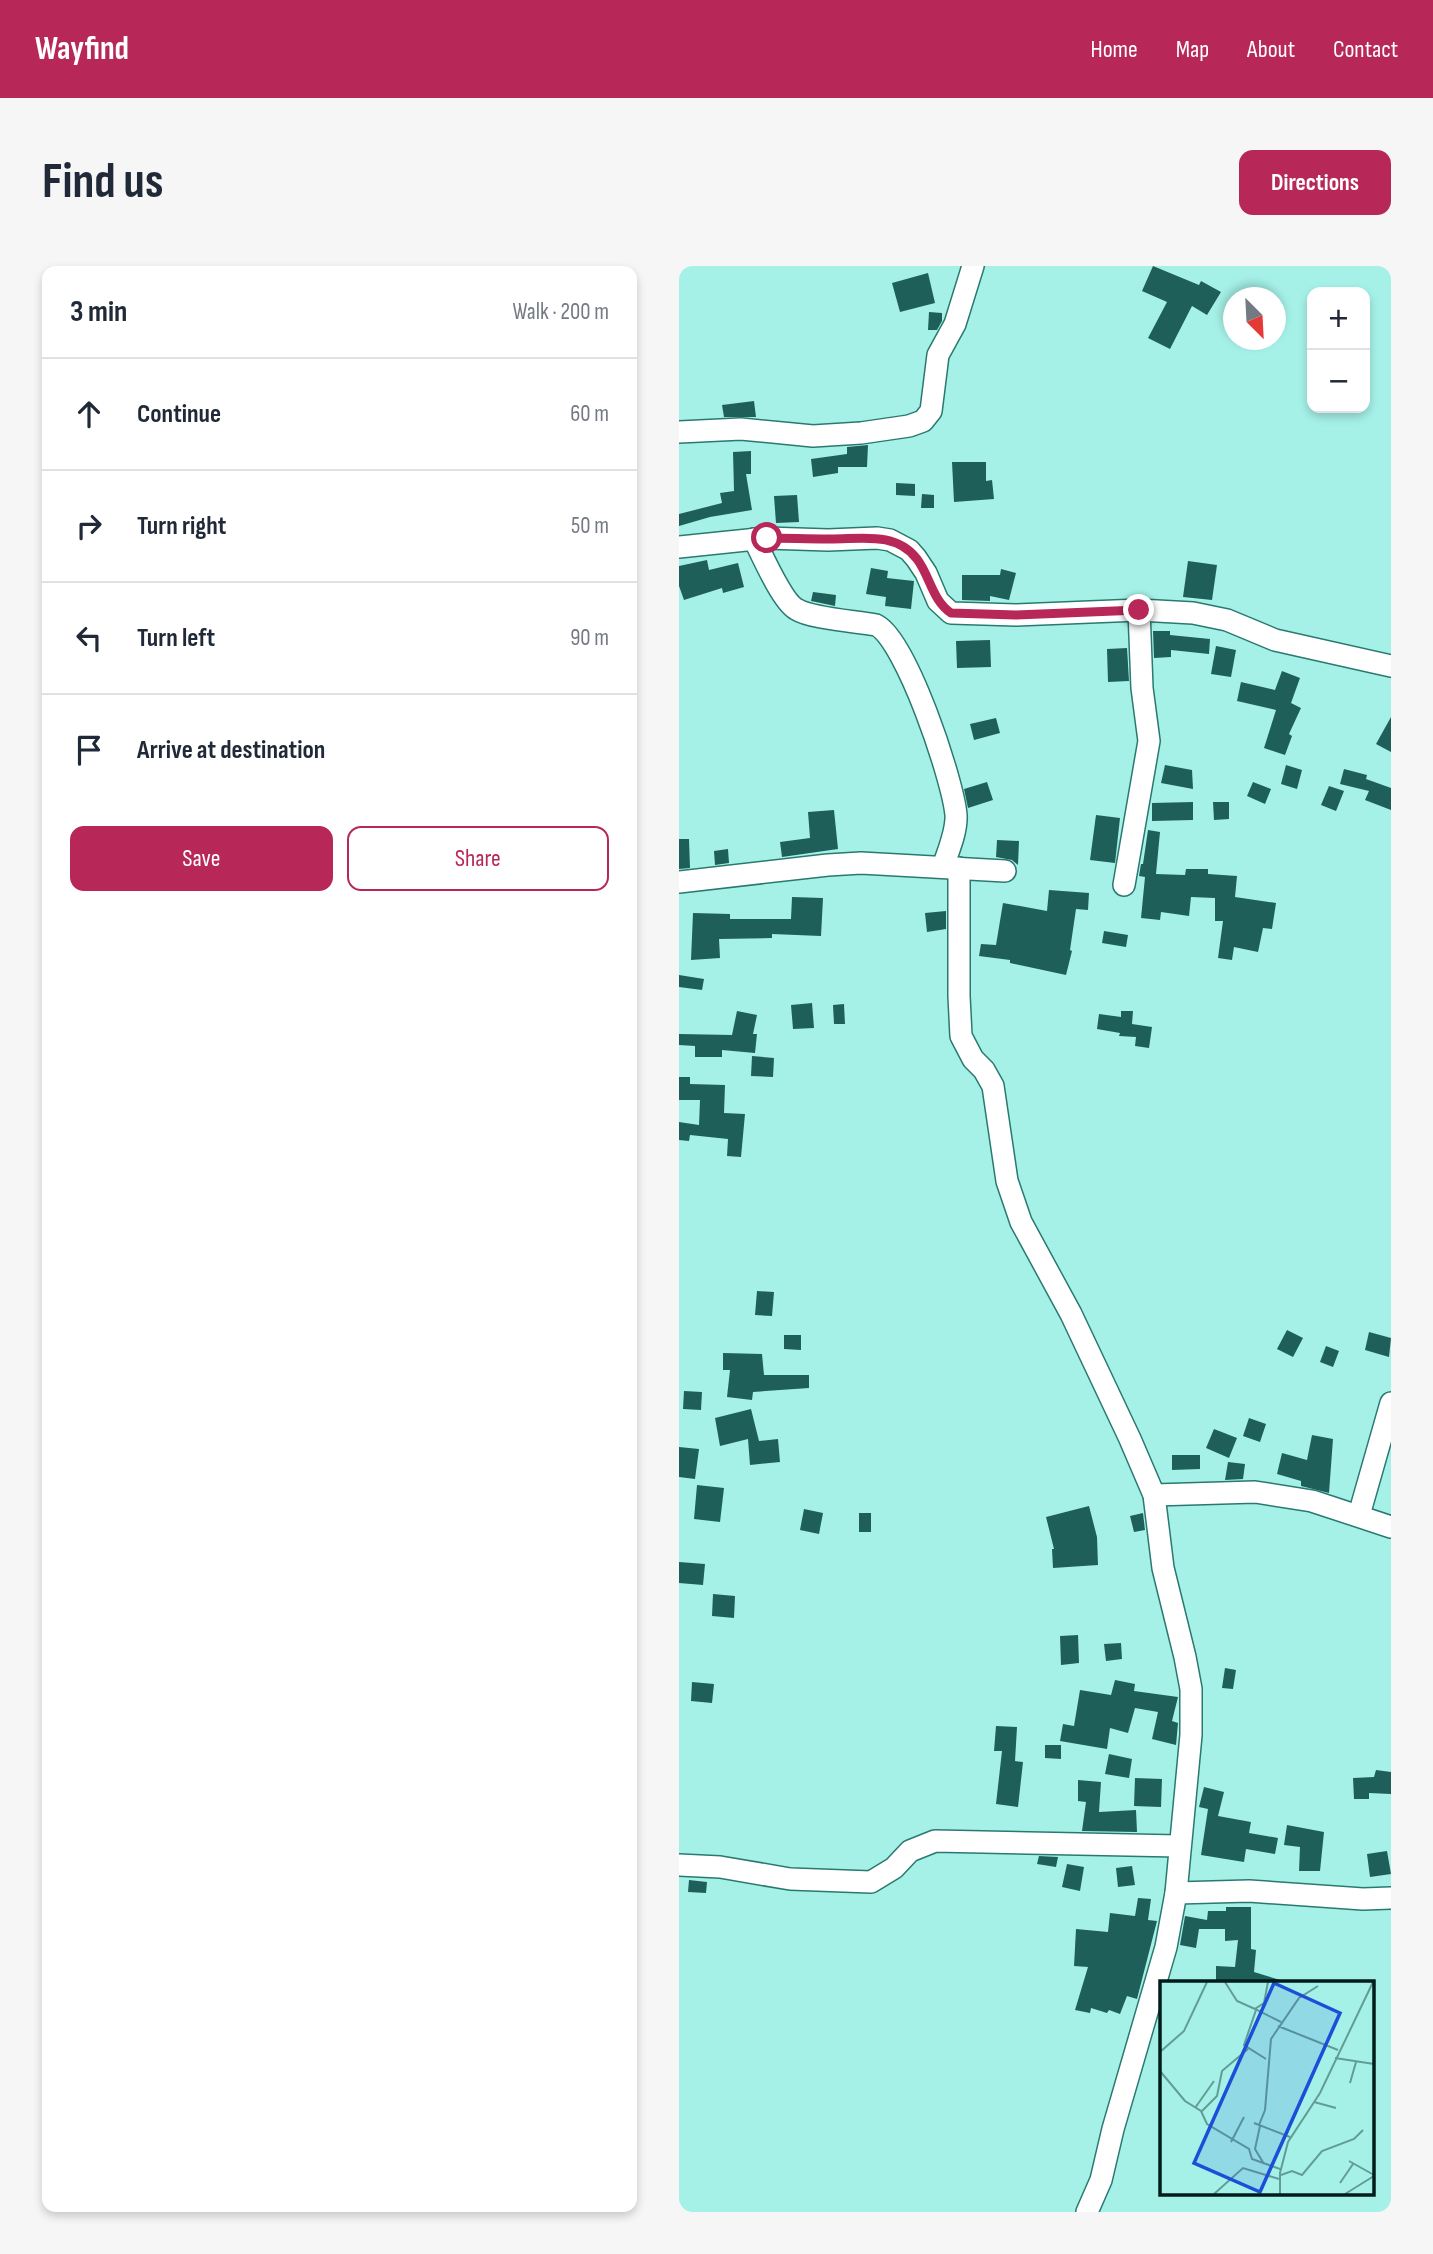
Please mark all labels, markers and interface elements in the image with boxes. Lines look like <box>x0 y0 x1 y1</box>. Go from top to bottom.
text: Wayfind <box>35 29 129 69</box>
text: Home <box>1090 35 1138 64</box>
text: Map <box>1176 35 1209 64</box>
text: About <box>1247 35 1295 64</box>
text: Contact <box>1333 35 1398 64</box>
button: Directions <box>1239 150 1391 215</box>
text: Find us <box>42 153 164 212</box>
north arrow <box>1223 287 1286 350</box>
map controls <box>1307 287 1370 413</box>
button: + <box>1307 287 1370 350</box>
text: 3 min <box>70 294 127 330</box>
text: Walk · 200 m <box>512 298 609 326</box>
button: − <box>1307 350 1370 413</box>
icon: ahead <box>70 395 108 433</box>
text: Continue <box>137 399 221 430</box>
text: 60 m <box>570 400 609 428</box>
icon: right <box>70 507 108 545</box>
text: Turn right <box>137 511 226 542</box>
text: 50 m <box>571 512 609 540</box>
route start <box>751 522 782 553</box>
route end <box>1123 594 1154 625</box>
icon: left <box>70 619 108 657</box>
text: Turn left <box>137 623 215 654</box>
text: 90 m <box>570 624 609 652</box>
icon: arrive <box>70 731 108 769</box>
text: Arrive at destination <box>137 735 325 766</box>
button: Save <box>70 826 333 891</box>
button: Share <box>347 826 609 891</box>
inset map <box>1160 1981 1373 2194</box>

